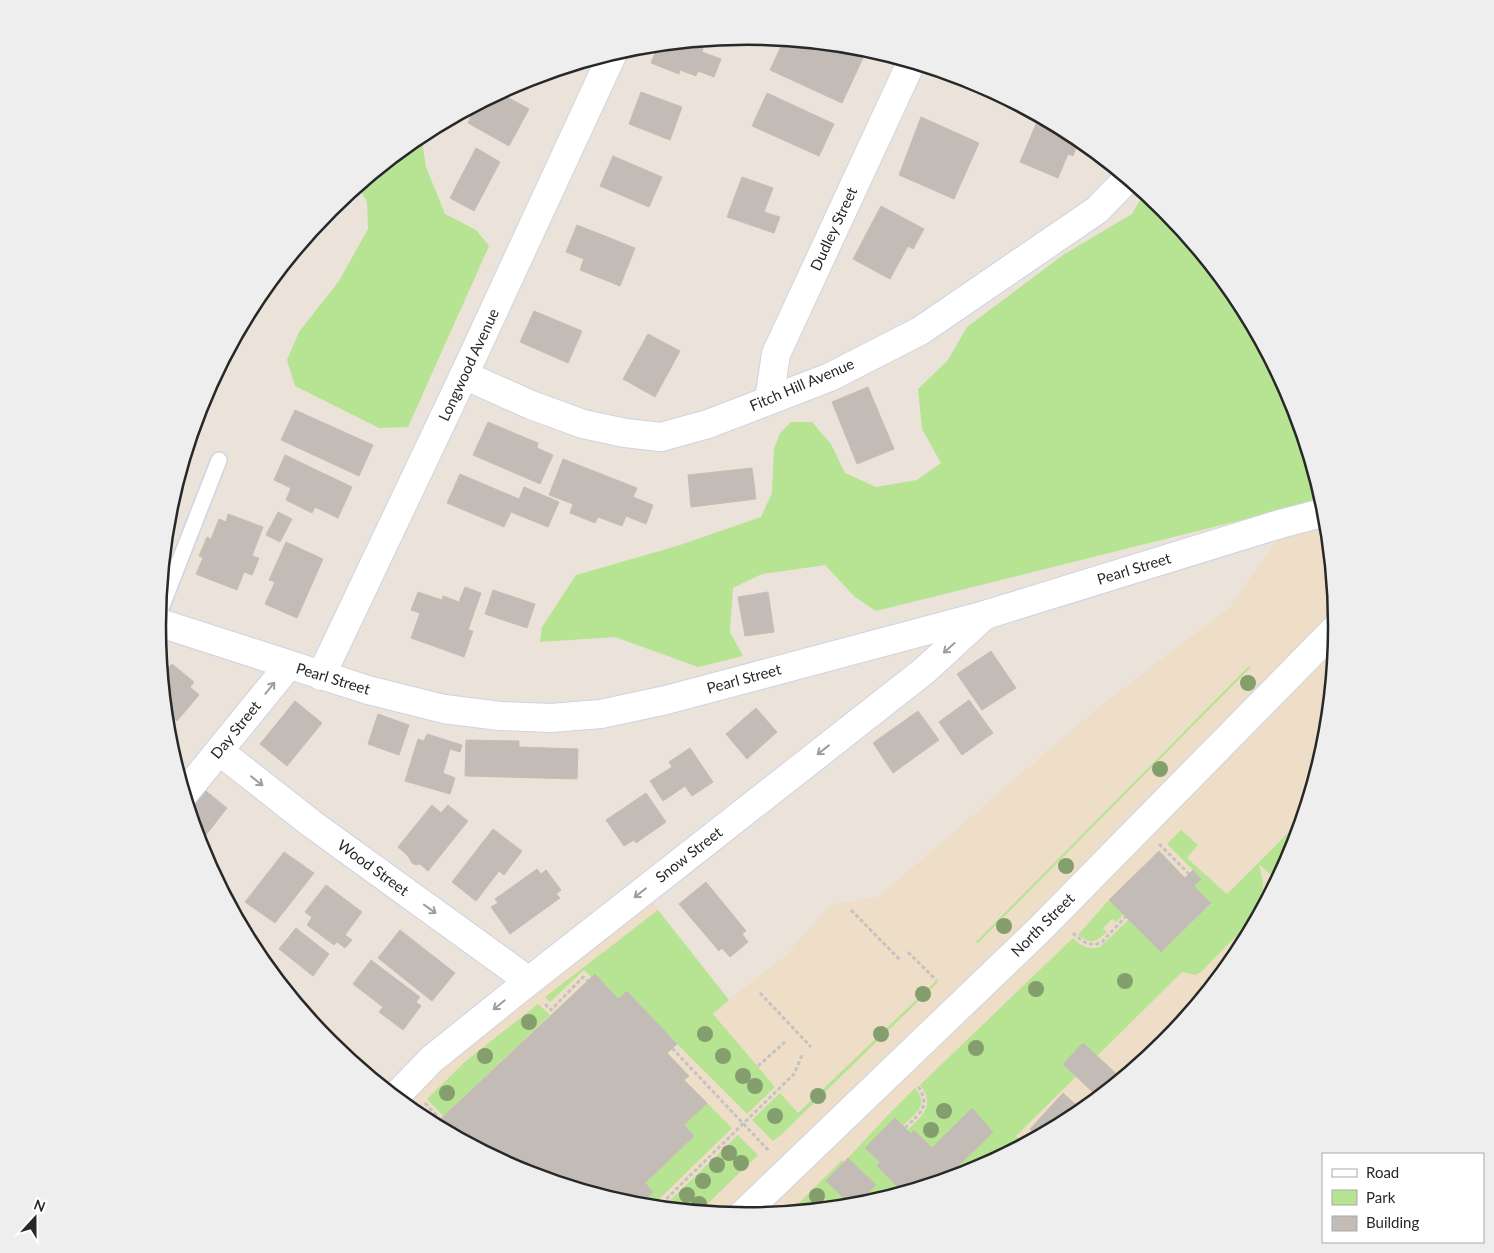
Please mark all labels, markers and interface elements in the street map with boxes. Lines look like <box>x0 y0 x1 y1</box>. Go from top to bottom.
street label: Dudley Street <box>806 183 861 273</box>
street label: Longwood Avenue <box>434 305 502 424</box>
street label: Fitch Hill Avenue <box>747 354 857 414</box>
street label: Pearl Street <box>1095 548 1173 588</box>
one-way arrow <box>943 642 956 653</box>
street label: Pearl Street <box>294 658 373 698</box>
street label: Pearl Street <box>705 659 784 697</box>
one-way arrow <box>264 682 275 695</box>
street label: Day Street <box>206 696 264 762</box>
one-way arrow <box>817 744 830 755</box>
one-way arrow <box>250 776 264 786</box>
street label: Snow Street <box>652 822 726 886</box>
street label: Wood Street <box>335 835 413 899</box>
one-way arrow <box>634 888 647 899</box>
street label: North Street <box>1007 888 1078 960</box>
one-way arrow <box>423 904 437 914</box>
one-way arrow <box>492 1000 506 1010</box>
legend <box>1322 1153 1484 1243</box>
text: Road <box>1366 1163 1399 1181</box>
text: Park <box>1366 1188 1396 1206</box>
north arrow <box>10 1193 60 1243</box>
text: N <box>32 1196 48 1215</box>
text: Building <box>1366 1213 1419 1231</box>

